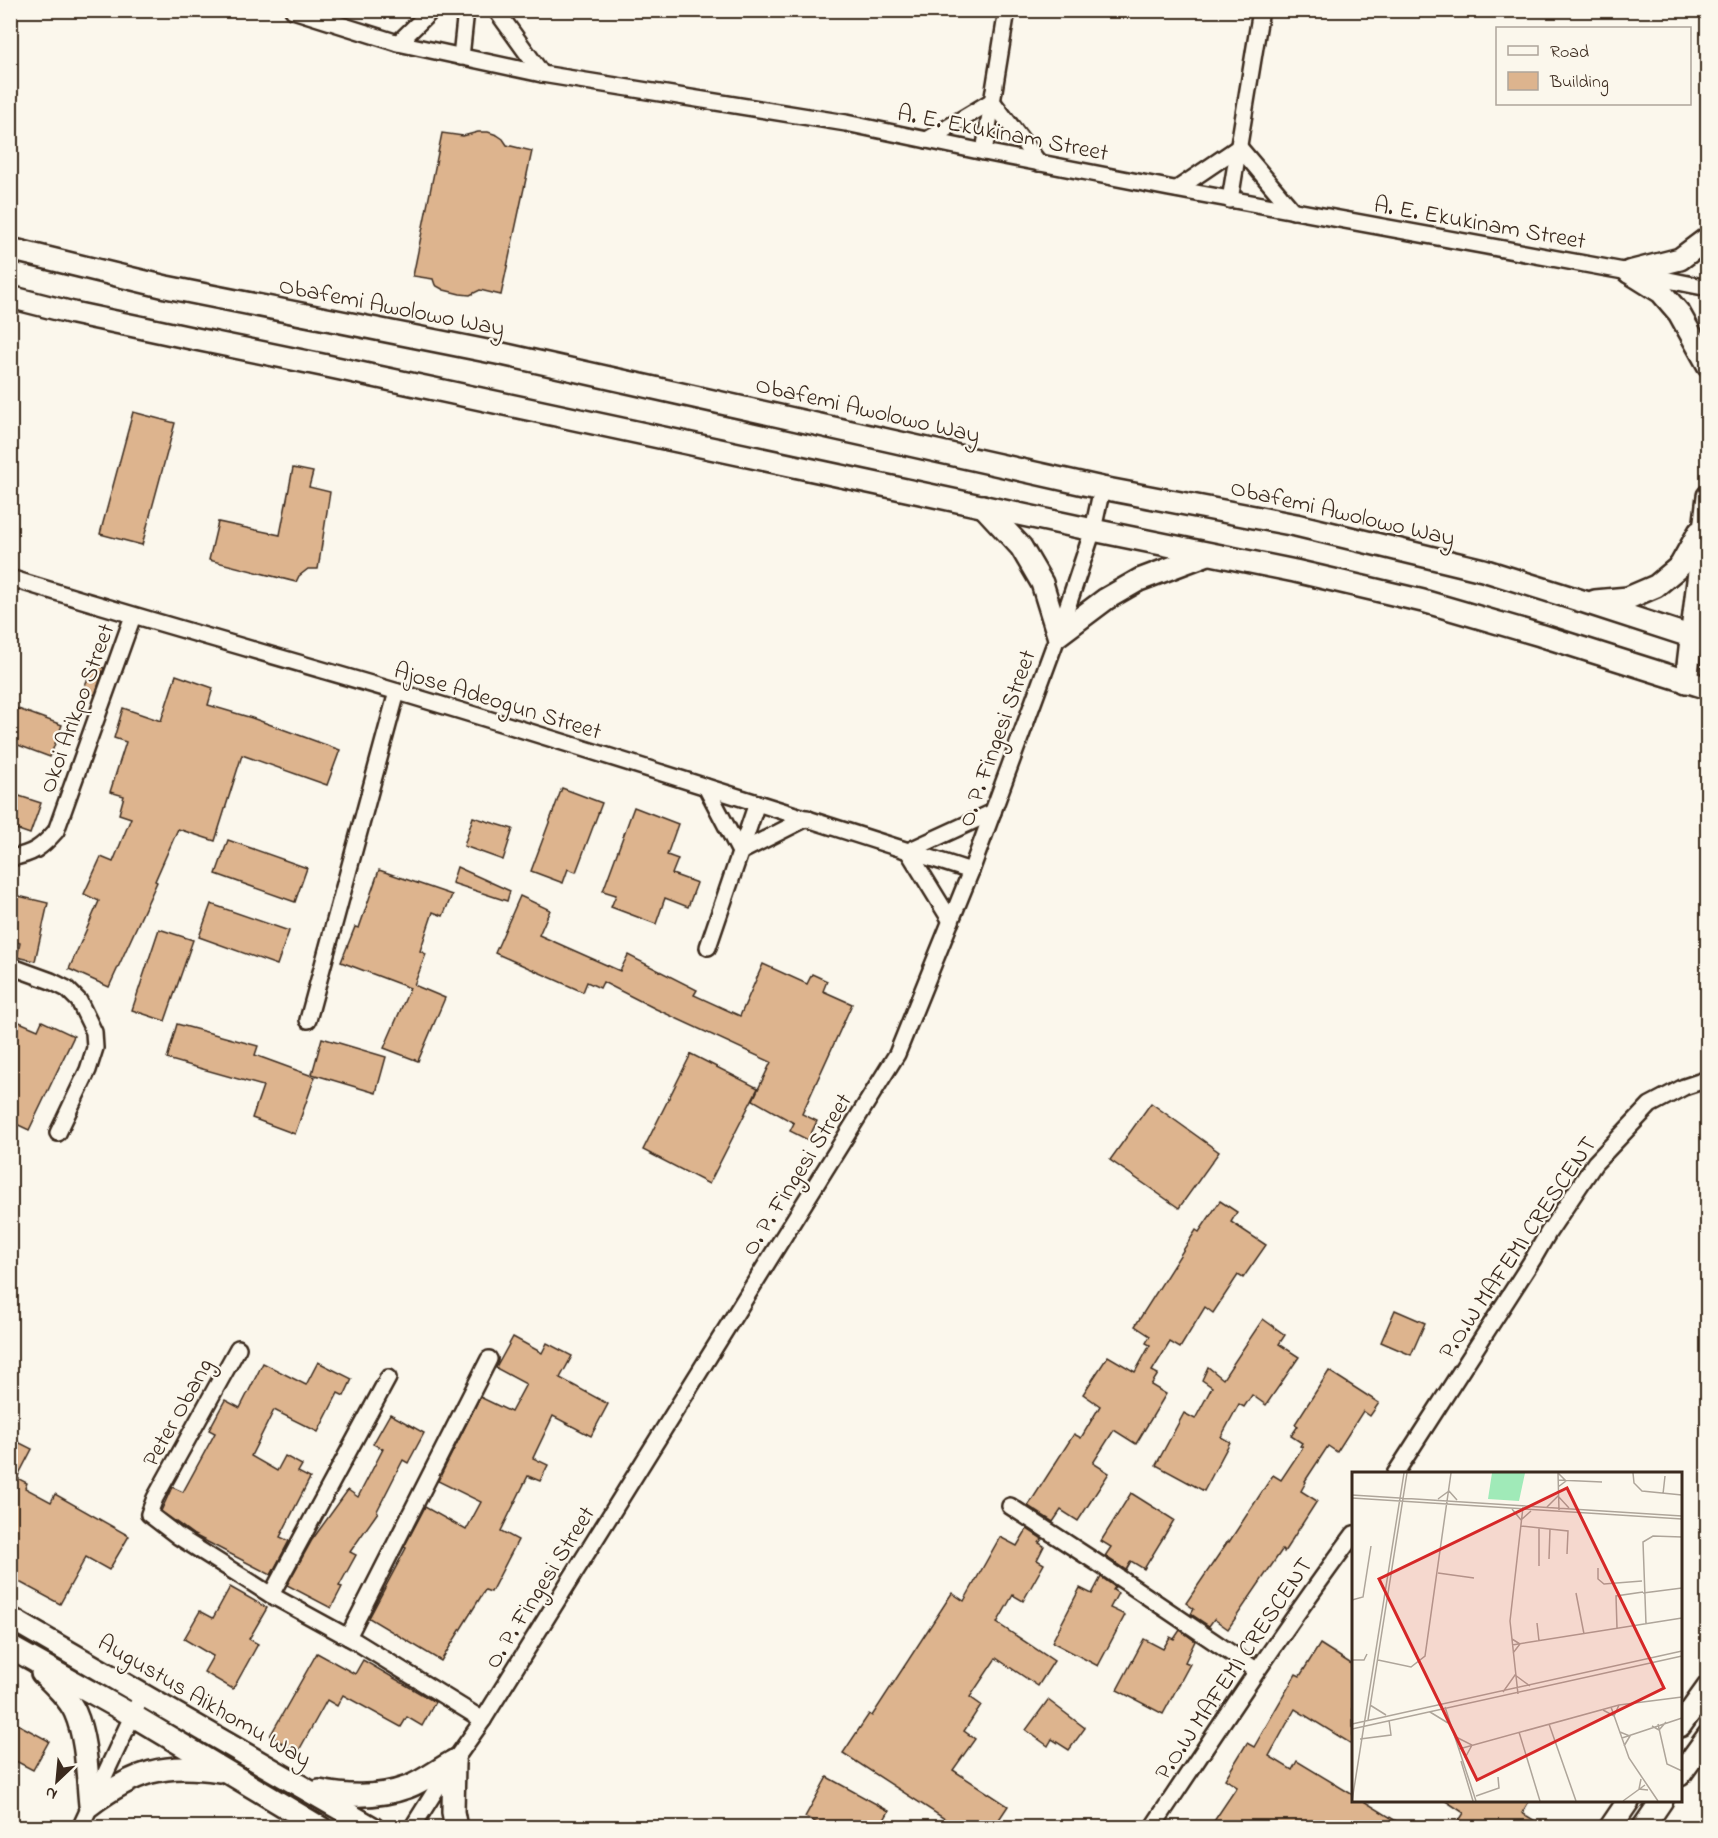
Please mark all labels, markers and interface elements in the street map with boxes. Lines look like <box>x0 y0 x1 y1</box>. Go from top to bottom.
legend <box>1496 27 1691 105</box>
text: Road <box>1550 40 1589 66</box>
text: Building <box>1549 70 1609 97</box>
street label: A. E. Ekukinam Street <box>894 97 1111 172</box>
street label: A. E. Ekukinam Street <box>1371 189 1588 260</box>
street label: Obafemi Awolowo Way <box>275 269 508 349</box>
street label: Obafemi Awolowo Way <box>751 369 983 455</box>
street label: Obafemi Awolowo Way <box>1226 472 1458 558</box>
street label: Okoi Arikpo Street <box>31 619 125 799</box>
street label: O. P. Fingesi Street <box>950 645 1047 832</box>
street label: Ajose Adeogun Street <box>389 654 605 751</box>
street label: O. P. Fingesi Street <box>734 1087 862 1264</box>
street label: P.O.W MAFEMI CRESCENT <box>1431 1130 1607 1367</box>
street label: Peter Obang <box>135 1352 223 1474</box>
inset map <box>1352 1472 1682 1802</box>
street label: O. P. Fingesi Street <box>477 1500 605 1677</box>
street label: P.O.W MAFEMI CRESCENT <box>1147 1551 1323 1788</box>
street label: Augustus Aikhomu Way <box>90 1627 317 1779</box>
north arrow <box>27 1751 87 1811</box>
text: N <box>41 1779 61 1806</box>

